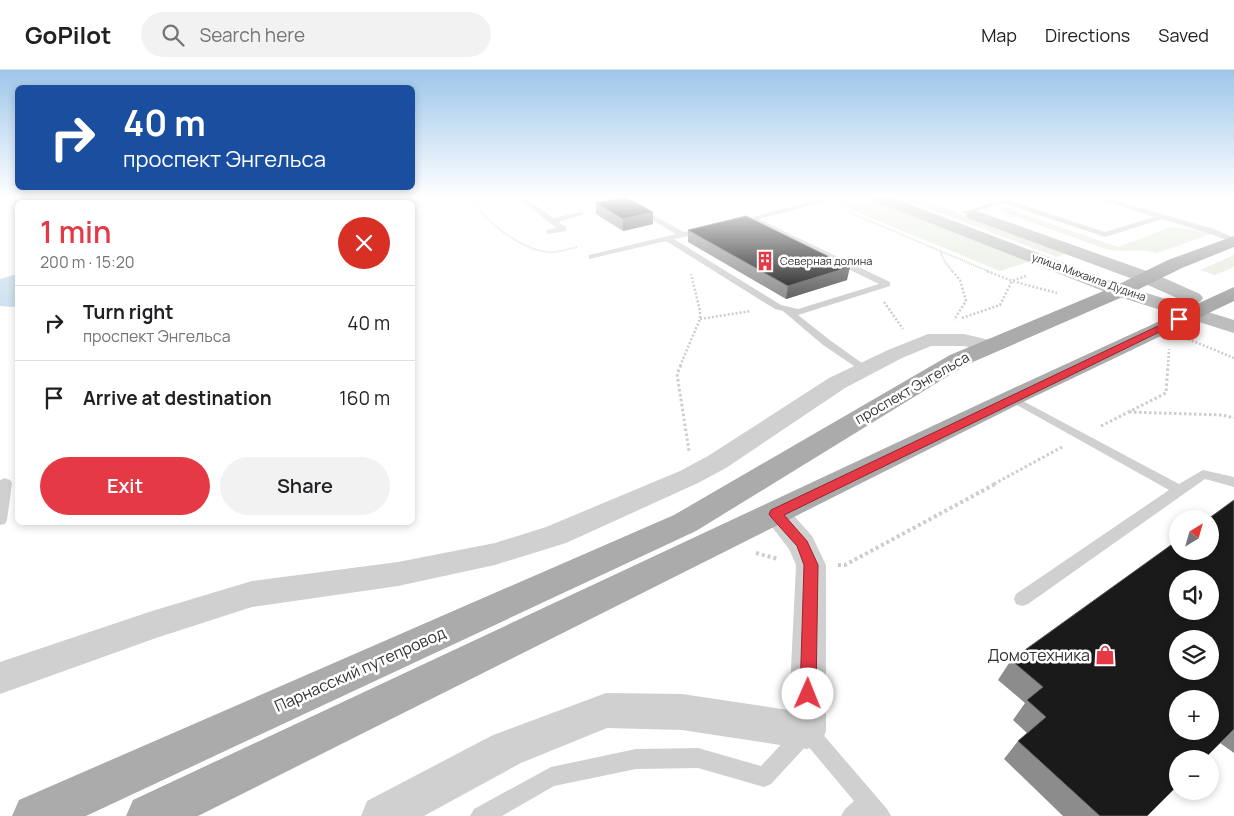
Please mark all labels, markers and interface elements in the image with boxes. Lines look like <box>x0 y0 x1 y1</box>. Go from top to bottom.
search box <box>141 12 491 57</box>
text: GoPilot <box>25 18 111 51</box>
icon: search <box>159 21 187 49</box>
text: Search here <box>199 22 305 48</box>
text: Map <box>981 23 1017 47</box>
text: Directions <box>1045 23 1130 47</box>
text: Saved <box>1158 23 1209 47</box>
text: 40 m <box>123 99 206 147</box>
icon: right <box>40 105 105 170</box>
text: проспект Энгельса <box>123 144 326 174</box>
text: 1 min <box>40 211 112 252</box>
button: close <box>338 217 390 269</box>
street label: улица Михаила Дудина <box>1030 249 1148 304</box>
building icon: Северная долина <box>754 250 776 272</box>
text: 200 m · 15:20 <box>40 251 135 273</box>
place label: Северная долина <box>780 253 872 268</box>
pin <box>1158 298 1200 340</box>
text: Turn right <box>83 299 173 325</box>
icon: arrive <box>1165 305 1193 333</box>
icon: right <box>40 309 68 337</box>
text: 40 m <box>347 310 390 336</box>
text: проспект Энгельса <box>83 325 231 347</box>
street label: проспект Энгельса <box>851 347 972 428</box>
icon: arrive <box>40 384 68 412</box>
text: Arrive at destination <box>83 385 272 411</box>
text: 160 m <box>339 385 390 411</box>
button: Exit <box>40 457 210 515</box>
button: Share <box>220 457 390 515</box>
north arrow <box>1169 510 1219 560</box>
map controls <box>1169 510 1219 800</box>
button: sound <box>1169 570 1219 620</box>
street label: Парнасский путепровод <box>271 621 449 717</box>
button: layers <box>1169 630 1219 680</box>
place label: Домотехника <box>987 644 1090 666</box>
shop icon: Домотехника <box>1094 644 1116 666</box>
position arrow <box>781 667 833 719</box>
button: + <box>1169 690 1219 740</box>
button: − <box>1169 750 1219 800</box>

